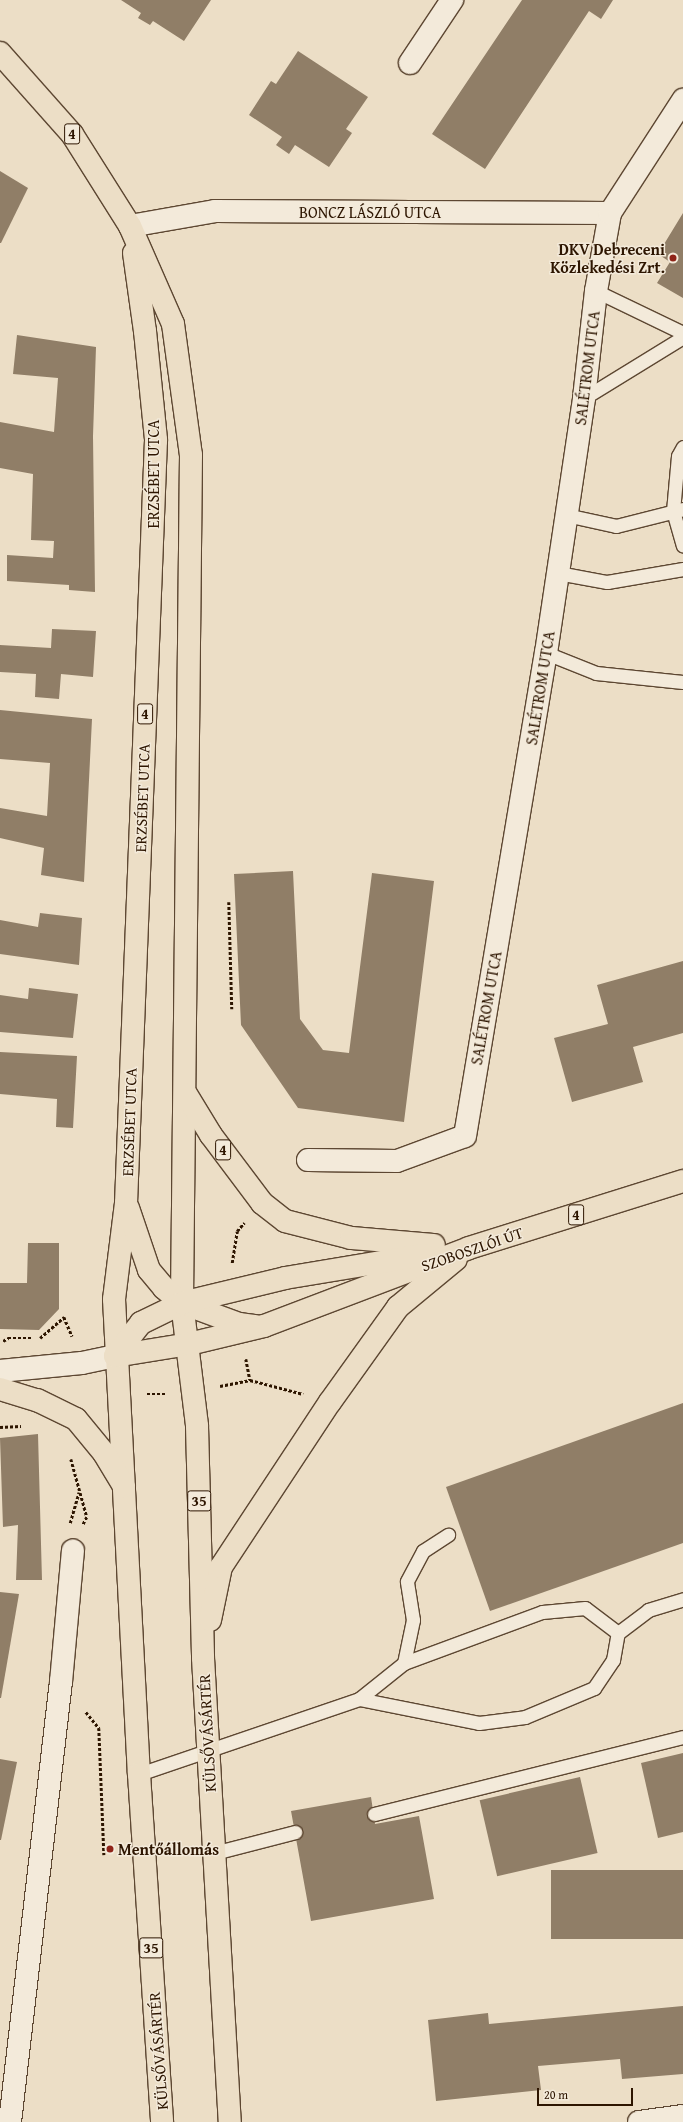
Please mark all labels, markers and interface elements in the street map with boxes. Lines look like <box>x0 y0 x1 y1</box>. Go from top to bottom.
road number: 4 <box>64 121 80 147</box>
street label: BONCZ LÁSZLÓ UTCA <box>299 202 441 222</box>
place label: DKV Debreceni Közlekedési Zrt. <box>550 239 665 277</box>
marker: DKV Debreceni Közlekedési Zrt. <box>668 253 678 263</box>
street label: SALÉTROM UTCA <box>570 310 604 426</box>
street label: ERZSÉBET UTCA <box>143 420 163 528</box>
street label: SALÉTROM UTCA <box>521 630 559 746</box>
road number: 4 <box>137 701 153 727</box>
street label: ERZSÉBET UTCA <box>131 743 153 853</box>
street label: SALÉTROM UTCA <box>467 950 505 1066</box>
street label: ERZSÉBET UTCA <box>118 1067 140 1177</box>
road number: 4 <box>215 1137 231 1163</box>
road number: 4 <box>568 1202 584 1228</box>
street label: SZOBOSZLÓI ÚT <box>418 1223 526 1275</box>
road number: 35 <box>187 1488 211 1514</box>
street label: KÜLSŐVÁSÁRTÉR <box>194 1673 220 1793</box>
place label: Mentőállomás <box>118 1839 219 1859</box>
marker: Mentőállomás <box>105 1844 115 1854</box>
road number: 35 <box>139 1935 163 1961</box>
street label: KÜLSŐVÁSÁRTÉR <box>144 1991 172 2111</box>
scale bar <box>539 2080 635 2106</box>
text: 20 m <box>544 2086 568 2103</box>

